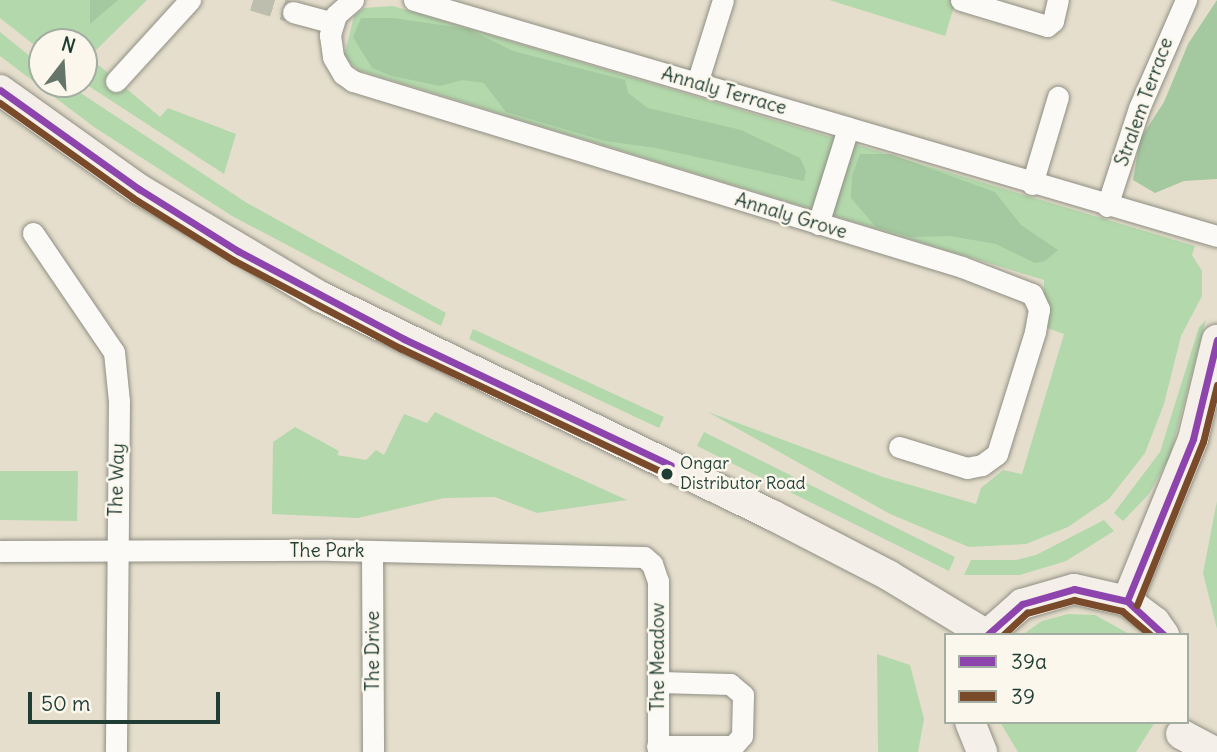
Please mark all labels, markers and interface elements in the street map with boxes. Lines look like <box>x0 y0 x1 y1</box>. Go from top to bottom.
north arrow <box>28 28 98 98</box>
text: N <box>59 31 78 58</box>
street label: Stralem Terrace <box>1110 35 1178 169</box>
street label: Annaly Terrace <box>659 62 789 120</box>
street label: Annaly Grove <box>732 188 850 244</box>
street label: The Way <box>104 443 130 517</box>
place label: Ongar Distributor Road <box>680 454 806 494</box>
marker: Ongar Distributor Road <box>660 467 674 481</box>
street label: The Park <box>290 540 364 562</box>
street label: The Meadow <box>647 603 669 711</box>
street label: The Drive <box>362 611 384 691</box>
legend <box>944 633 1189 724</box>
text: 39a <box>1011 648 1047 675</box>
scale bar <box>32 678 224 722</box>
text: 39 <box>1011 683 1035 710</box>
text: 50 m <box>41 690 90 717</box>

